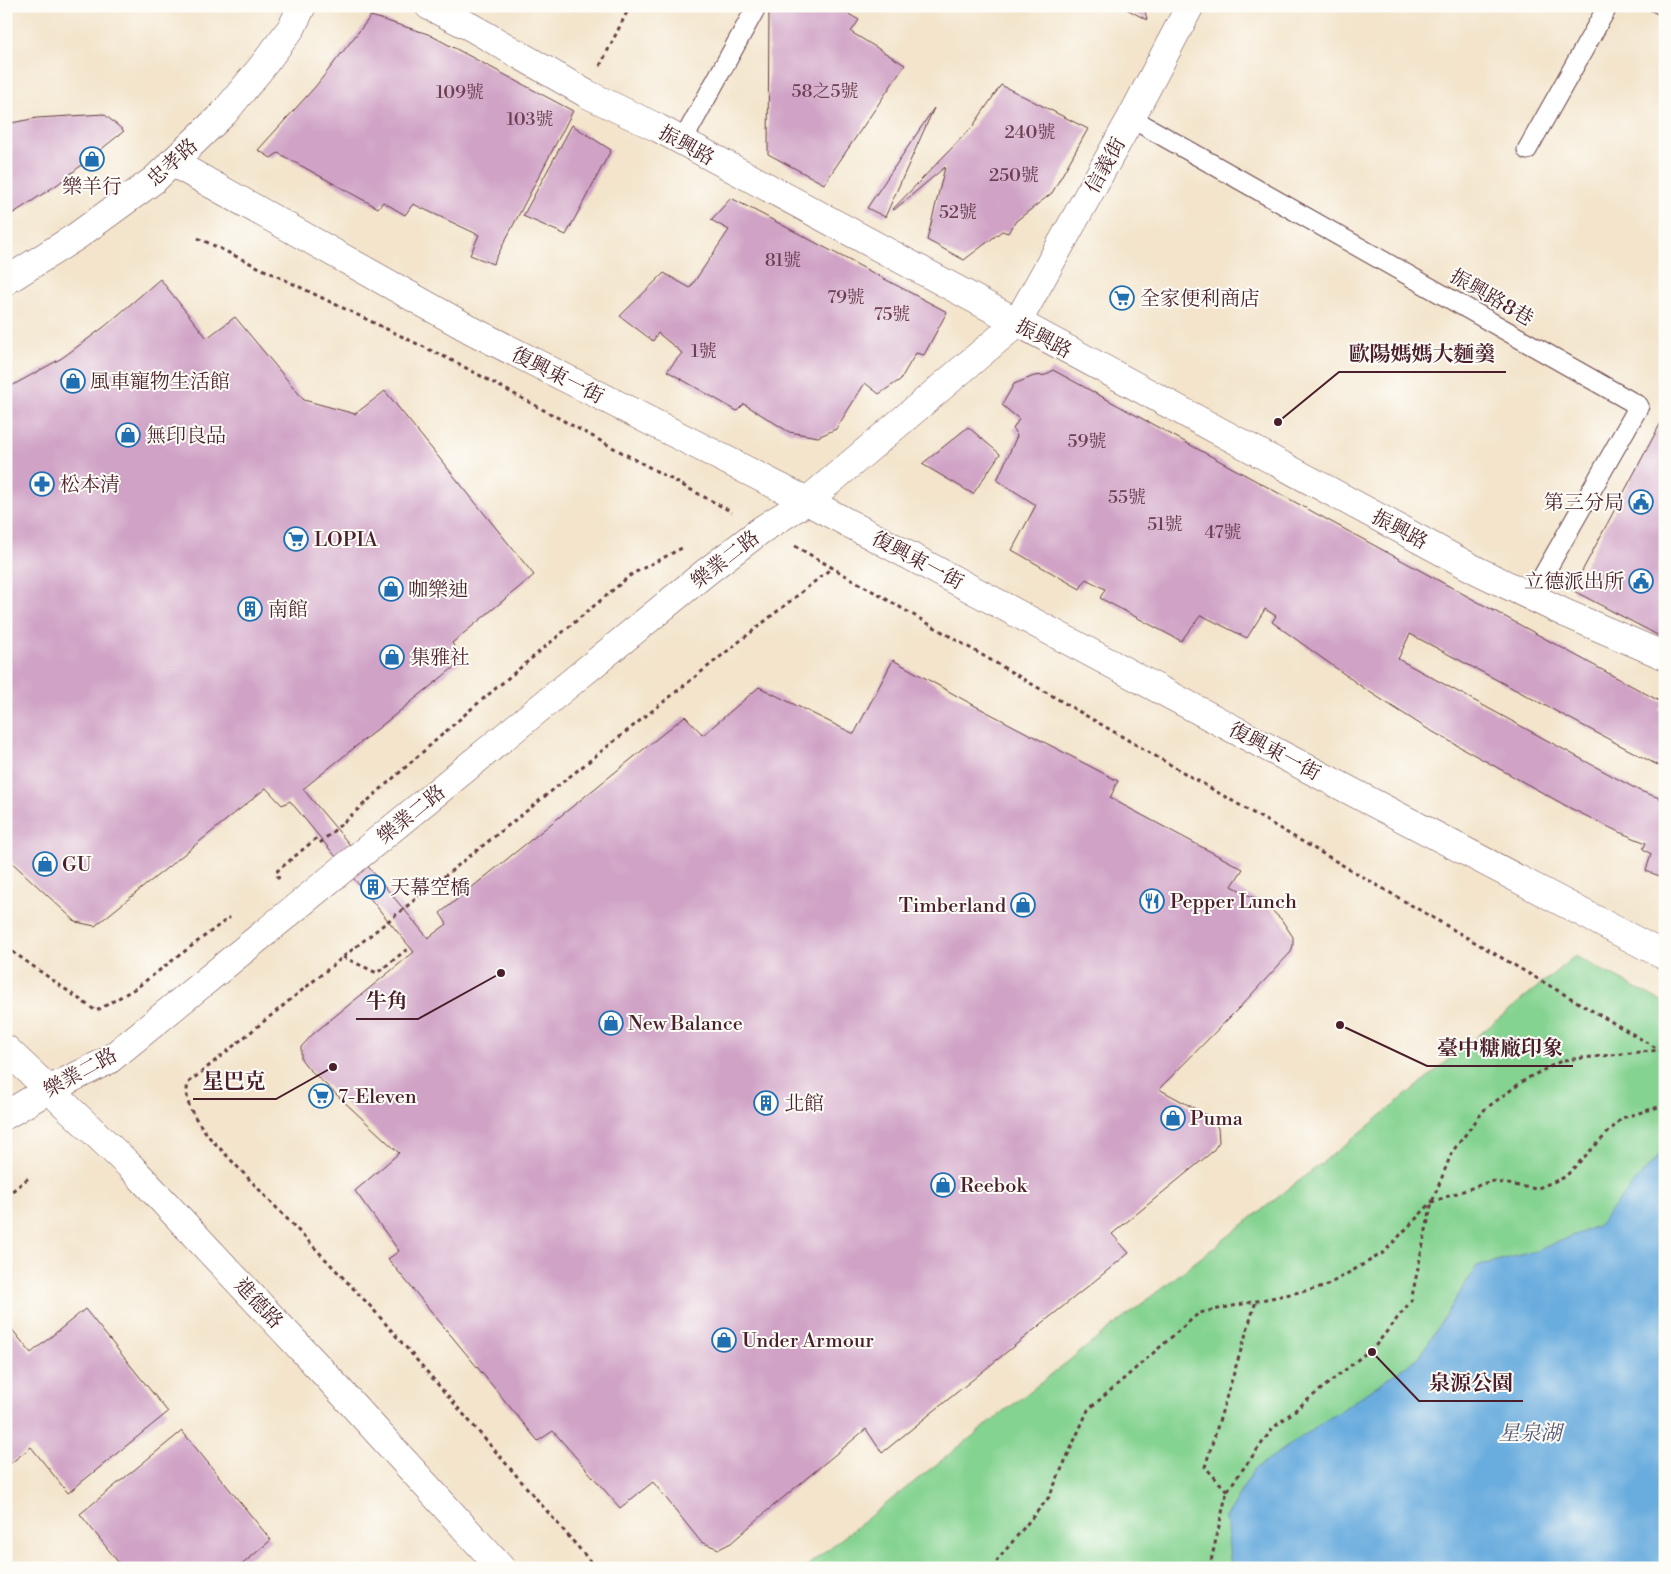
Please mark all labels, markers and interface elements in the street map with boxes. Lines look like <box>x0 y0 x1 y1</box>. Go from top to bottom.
house number: 58之5號 <box>792 80 858 103</box>
house number: 109號 <box>436 81 484 104</box>
house number: 103號 <box>506 108 554 131</box>
street label: 振興路 <box>654 121 719 172</box>
house number: 240號 <box>1004 121 1056 144</box>
street label: 信義街 <box>1081 133 1132 198</box>
street label: 忠孝路 <box>142 134 204 192</box>
shop icon: 樂羊行 <box>79 146 105 172</box>
house number: 250號 <box>989 164 1039 187</box>
place label: 樂羊行 <box>62 175 122 200</box>
house number: 52號 <box>939 201 977 224</box>
house number: 81號 <box>765 249 801 272</box>
street label: 振興路8巷 <box>1445 264 1537 332</box>
supermarket icon: 全家便利商店 <box>1109 285 1135 311</box>
house number: 79號 <box>827 286 865 309</box>
place label: 全家便利商店 <box>1140 287 1260 312</box>
house number: 75號 <box>874 303 910 326</box>
street label: 振興路 <box>1011 314 1076 364</box>
callout: 歐陽媽媽大麵羹 <box>1339 336 1506 372</box>
house number: 1號 <box>691 340 717 363</box>
street label: 復興東一街 <box>507 342 608 410</box>
text: 歐陽媽媽大麵羹 <box>1349 342 1496 368</box>
shop icon: 風車寵物生活館 <box>60 368 86 394</box>
place label: 風車寵物生活館 <box>90 370 230 395</box>
shop icon: 無印良品 <box>115 422 141 448</box>
place label: 無印良品 <box>146 424 226 449</box>
house number: 59號 <box>1068 430 1106 453</box>
pharmacy icon: 松本清 <box>29 471 55 497</box>
place label: 松本清 <box>60 473 120 498</box>
house number: 55號 <box>1108 486 1146 509</box>
public building icon: 第三分局 <box>1628 489 1654 515</box>
place label: 第三分局 <box>1544 491 1624 516</box>
street label: 振興路 <box>1367 505 1432 555</box>
house number: 51號 <box>1147 513 1183 536</box>
house number: 47號 <box>1204 521 1242 544</box>
supermarket icon: LOPIA <box>283 526 309 552</box>
street label: 樂業二路 <box>687 526 765 595</box>
street label: 復興東一街 <box>867 527 967 596</box>
place label: LOPIA <box>314 528 379 553</box>
public building icon: 立德派出所 <box>1628 568 1654 594</box>
place label: 立德派出所 <box>1524 570 1624 595</box>
shop icon: 咖樂迪 <box>378 576 404 602</box>
place label: 咖樂迪 <box>408 578 468 603</box>
building icon: 南館 <box>237 596 263 622</box>
place label: 南館 <box>268 598 308 623</box>
shop icon: 集雅社 <box>379 644 405 670</box>
place label: 集雅社 <box>410 646 470 671</box>
street label: 復興東一街 <box>1224 718 1324 787</box>
street label: 樂業二路 <box>373 780 451 850</box>
shop icon: GU <box>32 851 58 877</box>
place label: GU <box>62 853 92 878</box>
building icon: 天幕空橋 <box>360 874 386 900</box>
place label: 天幕空橋 <box>390 876 470 901</box>
restaurant icon: Pepper Lunch <box>1139 888 1165 914</box>
place label: Pepper Lunch <box>1170 890 1297 915</box>
shop icon: Timberland <box>1010 892 1036 918</box>
place label: Timberland <box>899 894 1007 919</box>
callout: 牛角 <box>356 983 418 1019</box>
text: 牛角 <box>366 989 408 1015</box>
shop icon: New Balance <box>598 1010 624 1036</box>
place label: New Balance <box>628 1012 743 1037</box>
callout: 臺中糖廠印象 <box>1427 1030 1573 1066</box>
text: 臺中糖廠印象 <box>1437 1036 1563 1062</box>
street label: 樂業二路 <box>40 1043 122 1104</box>
callout: 星巴克 <box>193 1063 276 1099</box>
text: 星巴克 <box>203 1069 266 1095</box>
supermarket icon: 7-Eleven <box>308 1083 334 1109</box>
place label: 7-Eleven <box>338 1085 417 1110</box>
building icon: 北館 <box>753 1090 779 1116</box>
place label: 北館 <box>784 1092 824 1117</box>
shop icon: Puma <box>1160 1105 1186 1131</box>
place label: Puma <box>1190 1107 1244 1132</box>
shop icon: Reebok <box>930 1172 956 1198</box>
place label: Reebok <box>960 1174 1029 1199</box>
street label: 進德路 <box>228 1274 288 1334</box>
shop icon: Under Armour <box>711 1327 737 1353</box>
place label: Under Armour <box>742 1329 874 1354</box>
callout: 泉源公園 <box>1419 1365 1523 1401</box>
text: 泉源公園 <box>1429 1371 1513 1397</box>
water label: 星泉湖 <box>1499 1421 1565 1447</box>

